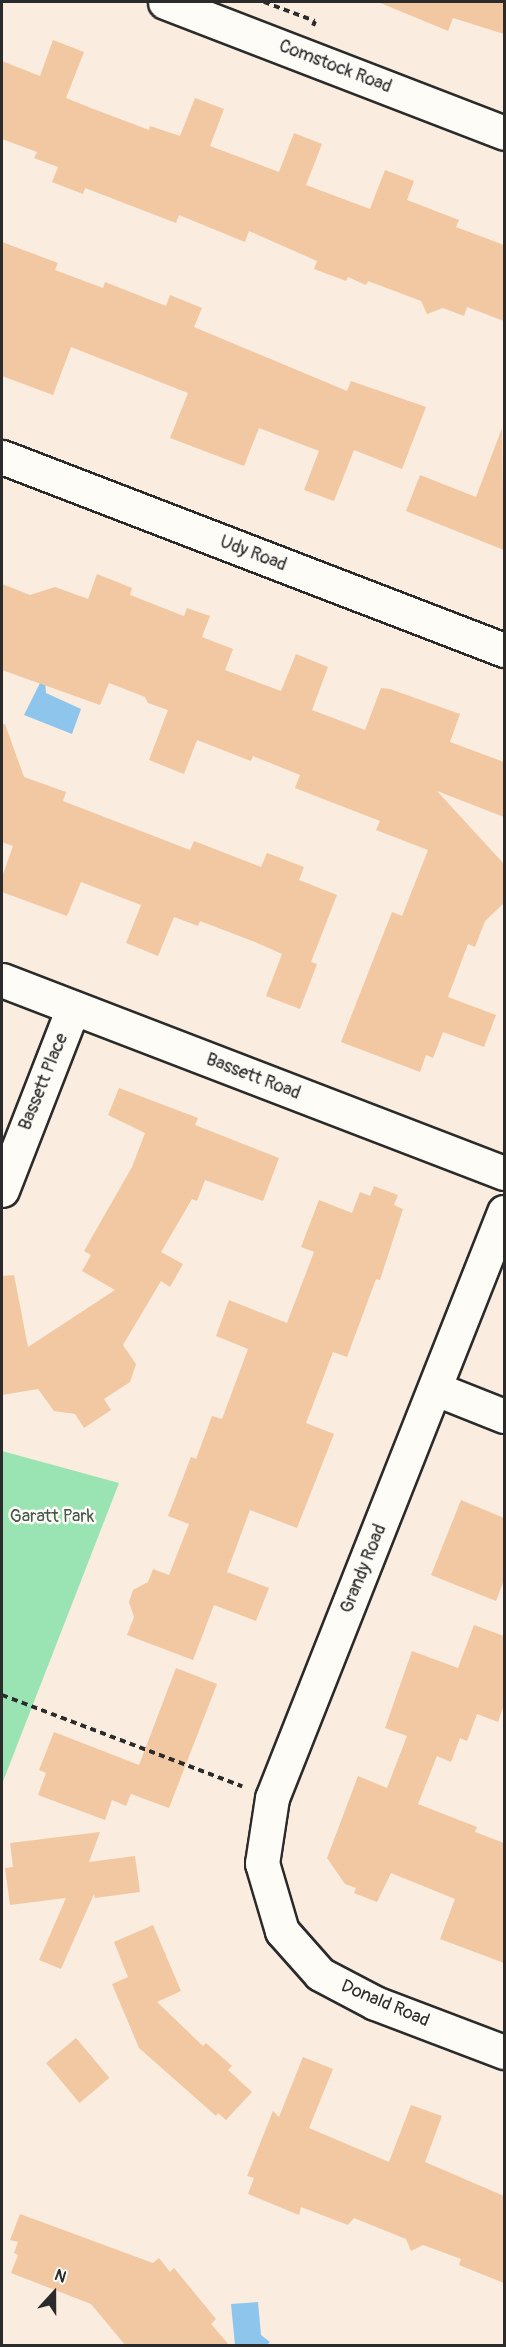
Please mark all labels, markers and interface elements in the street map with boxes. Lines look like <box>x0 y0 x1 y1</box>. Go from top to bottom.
street label: Comstock Road <box>276 36 394 98</box>
street label: Udy Road <box>217 531 289 577</box>
street label: Bassett Place <box>15 1030 73 1134</box>
street label: Bassett Road <box>203 1049 303 1105</box>
park label: Garatt Park <box>10 1506 94 1528</box>
street label: Grandy Road <box>336 1521 392 1617</box>
street label: Donald Road <box>338 1976 432 2032</box>
north arrow <box>24 2263 84 2323</box>
text: N <box>52 2265 69 2287</box>

